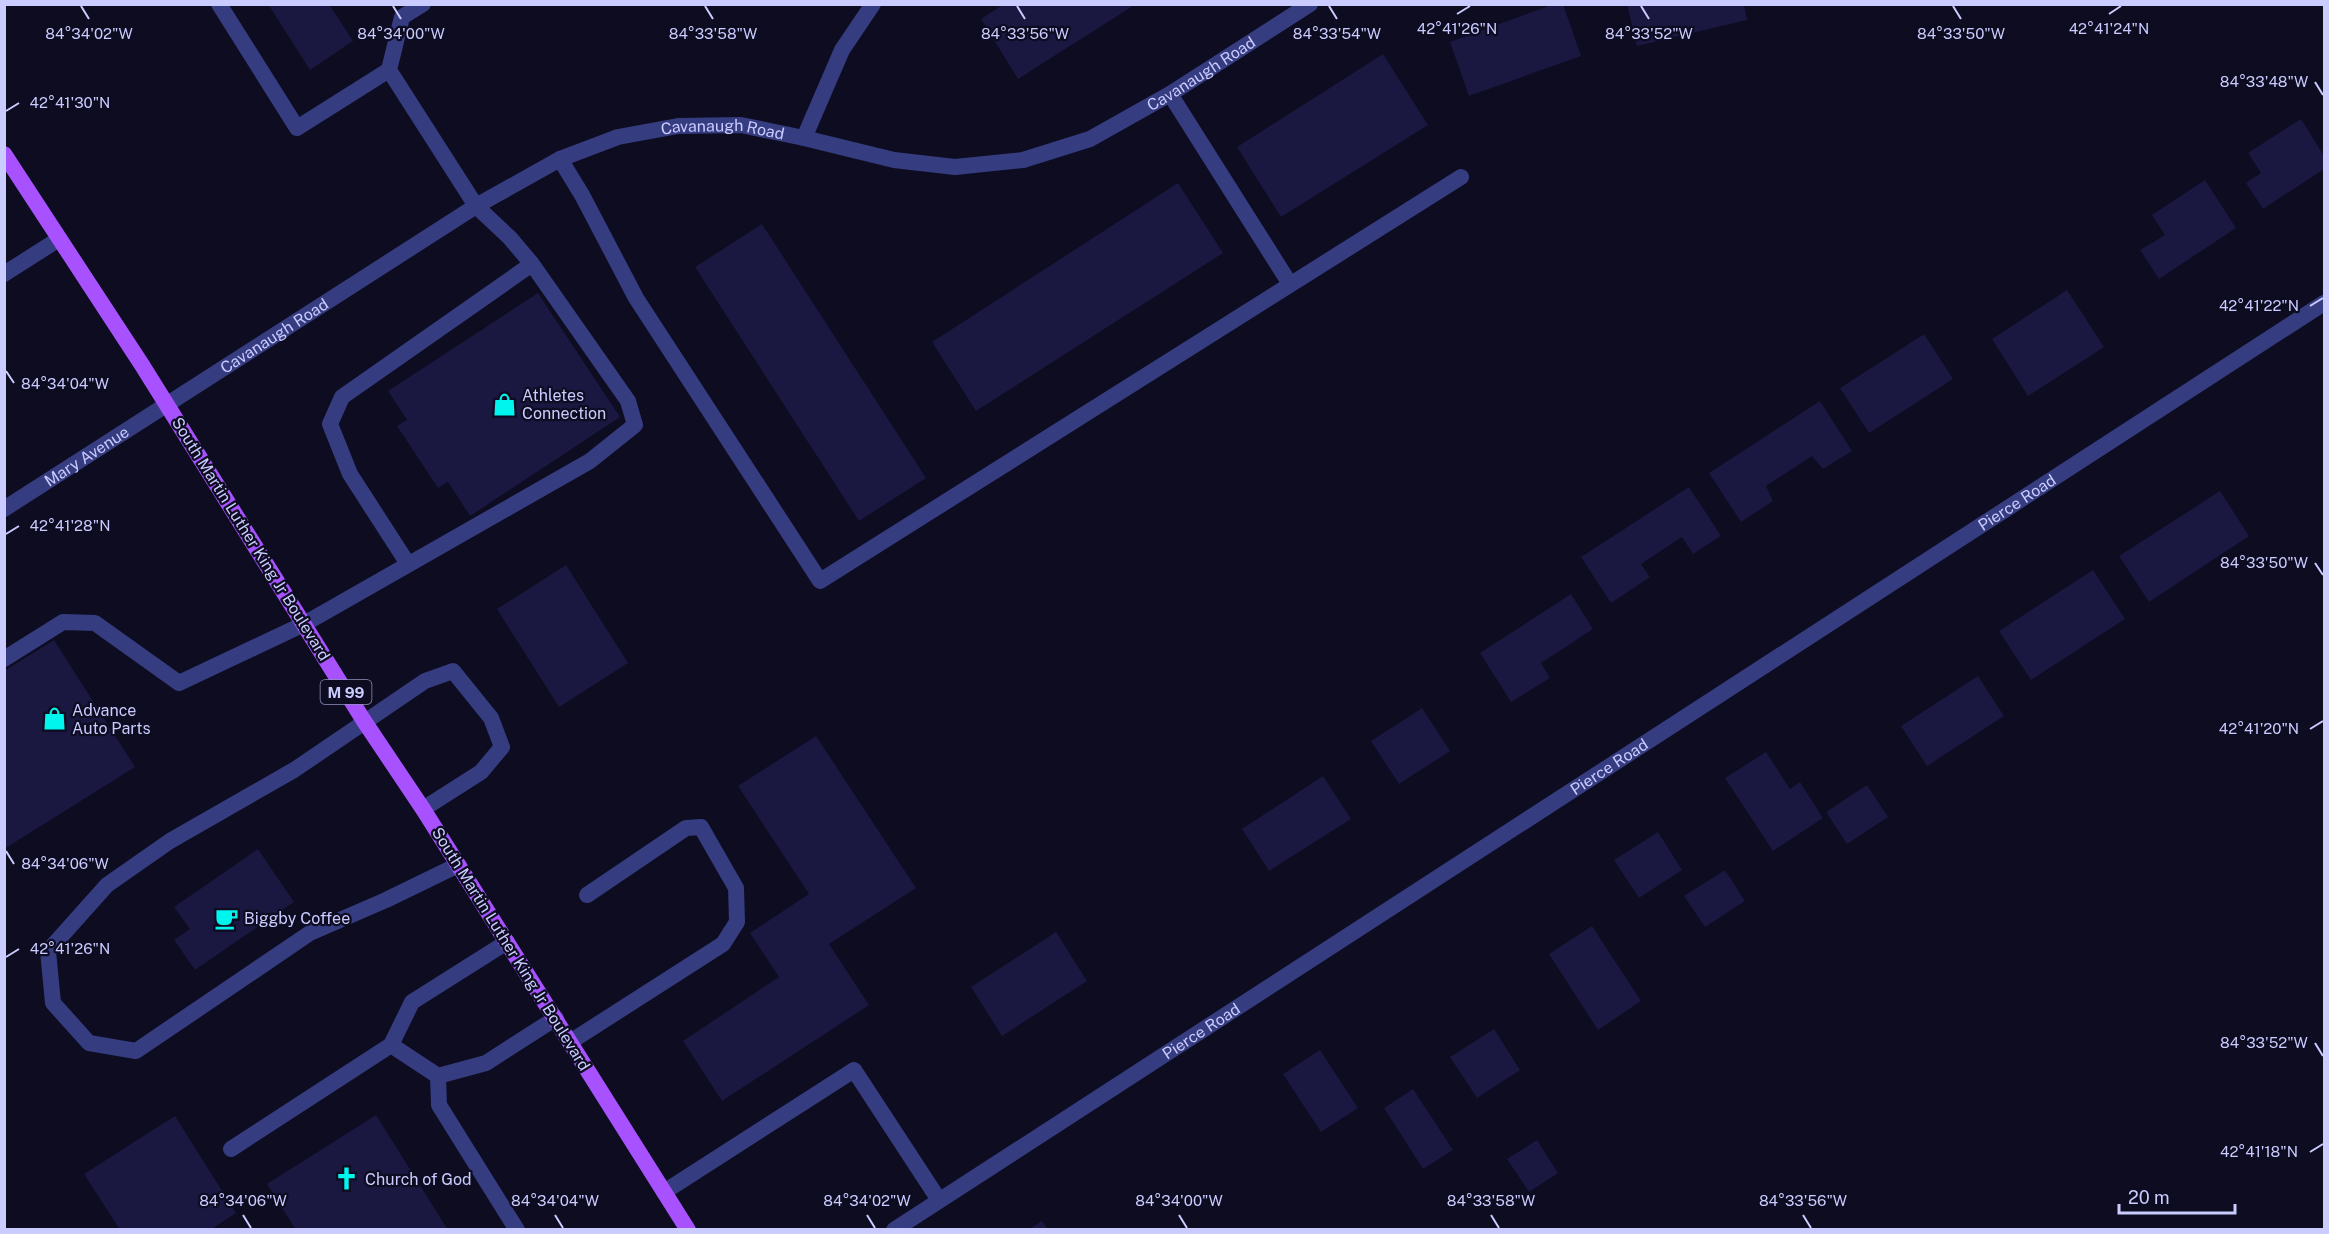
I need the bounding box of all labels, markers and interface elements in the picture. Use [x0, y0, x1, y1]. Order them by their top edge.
text: 42°41'26"N [1417, 20, 1497, 37]
text: 42°41'24"N [2069, 20, 2149, 37]
text: 84°34'02"W [45, 25, 133, 42]
text: 84°34'00"W [357, 25, 445, 42]
text: 84°33'58"W [669, 25, 757, 42]
text: 84°33'56"W [981, 25, 1069, 42]
text: 84°33'54"W [1293, 25, 1381, 42]
text: 84°33'52"W [1605, 25, 1693, 42]
text: 84°33'50"W [1917, 25, 2005, 42]
street label: Cavanaugh Road [1143, 32, 1259, 115]
text: 84°33'48"W [2220, 73, 2308, 90]
text: 42°41'30"N [30, 94, 110, 111]
street label: Cavanaugh Road [659, 115, 786, 143]
street label: Cavanaugh Road [217, 294, 332, 377]
text: 42°41'22"N [2219, 297, 2299, 314]
text: 84°34'04"W [21, 375, 109, 392]
place label: Athletes Connection [522, 386, 606, 423]
shop icon: Athletes Connection [491, 391, 517, 417]
street label: South Martin Luther King Jr Boulevard [168, 414, 334, 664]
street label: Mary Avenue [41, 422, 132, 490]
street label: Pierce Road [1974, 470, 2059, 534]
text: 42°41'28"N [30, 517, 110, 534]
text: 84°33'50"W [2220, 554, 2308, 571]
road number: M 99 [320, 680, 372, 704]
place label: Advance Auto Parts [72, 701, 151, 738]
shop icon: Advance Auto Parts [41, 706, 67, 732]
text: 42°41'20"N [2219, 720, 2299, 737]
street label: Pierce Road [1566, 734, 1651, 799]
street label: South Martin Luther King Jr Boulevard [428, 824, 594, 1074]
text: 84°34'06"W [21, 855, 109, 872]
cafe icon: Biggby Coffee [213, 905, 239, 931]
place label: Biggby Coffee [244, 909, 350, 928]
text: 42°41'26"N [30, 940, 110, 957]
street label: Pierce Road [1159, 999, 1244, 1063]
text: 84°33'52"W [2220, 1034, 2308, 1051]
text: 42°41'18"N [2220, 1143, 2298, 1160]
church icon: Church of God [334, 1166, 360, 1192]
place label: Church of God [365, 1170, 472, 1189]
scale bar [2119, 1177, 2234, 1215]
text: 20 m [2128, 1187, 2170, 1208]
text: 84°34'06"W [199, 1192, 287, 1209]
text: 84°34'04"W [511, 1192, 599, 1209]
text: 84°34'02"W [823, 1192, 911, 1209]
text: 84°34'00"W [1135, 1192, 1223, 1209]
text: 84°33'58"W [1447, 1192, 1535, 1209]
text: 84°33'56"W [1759, 1192, 1847, 1209]

